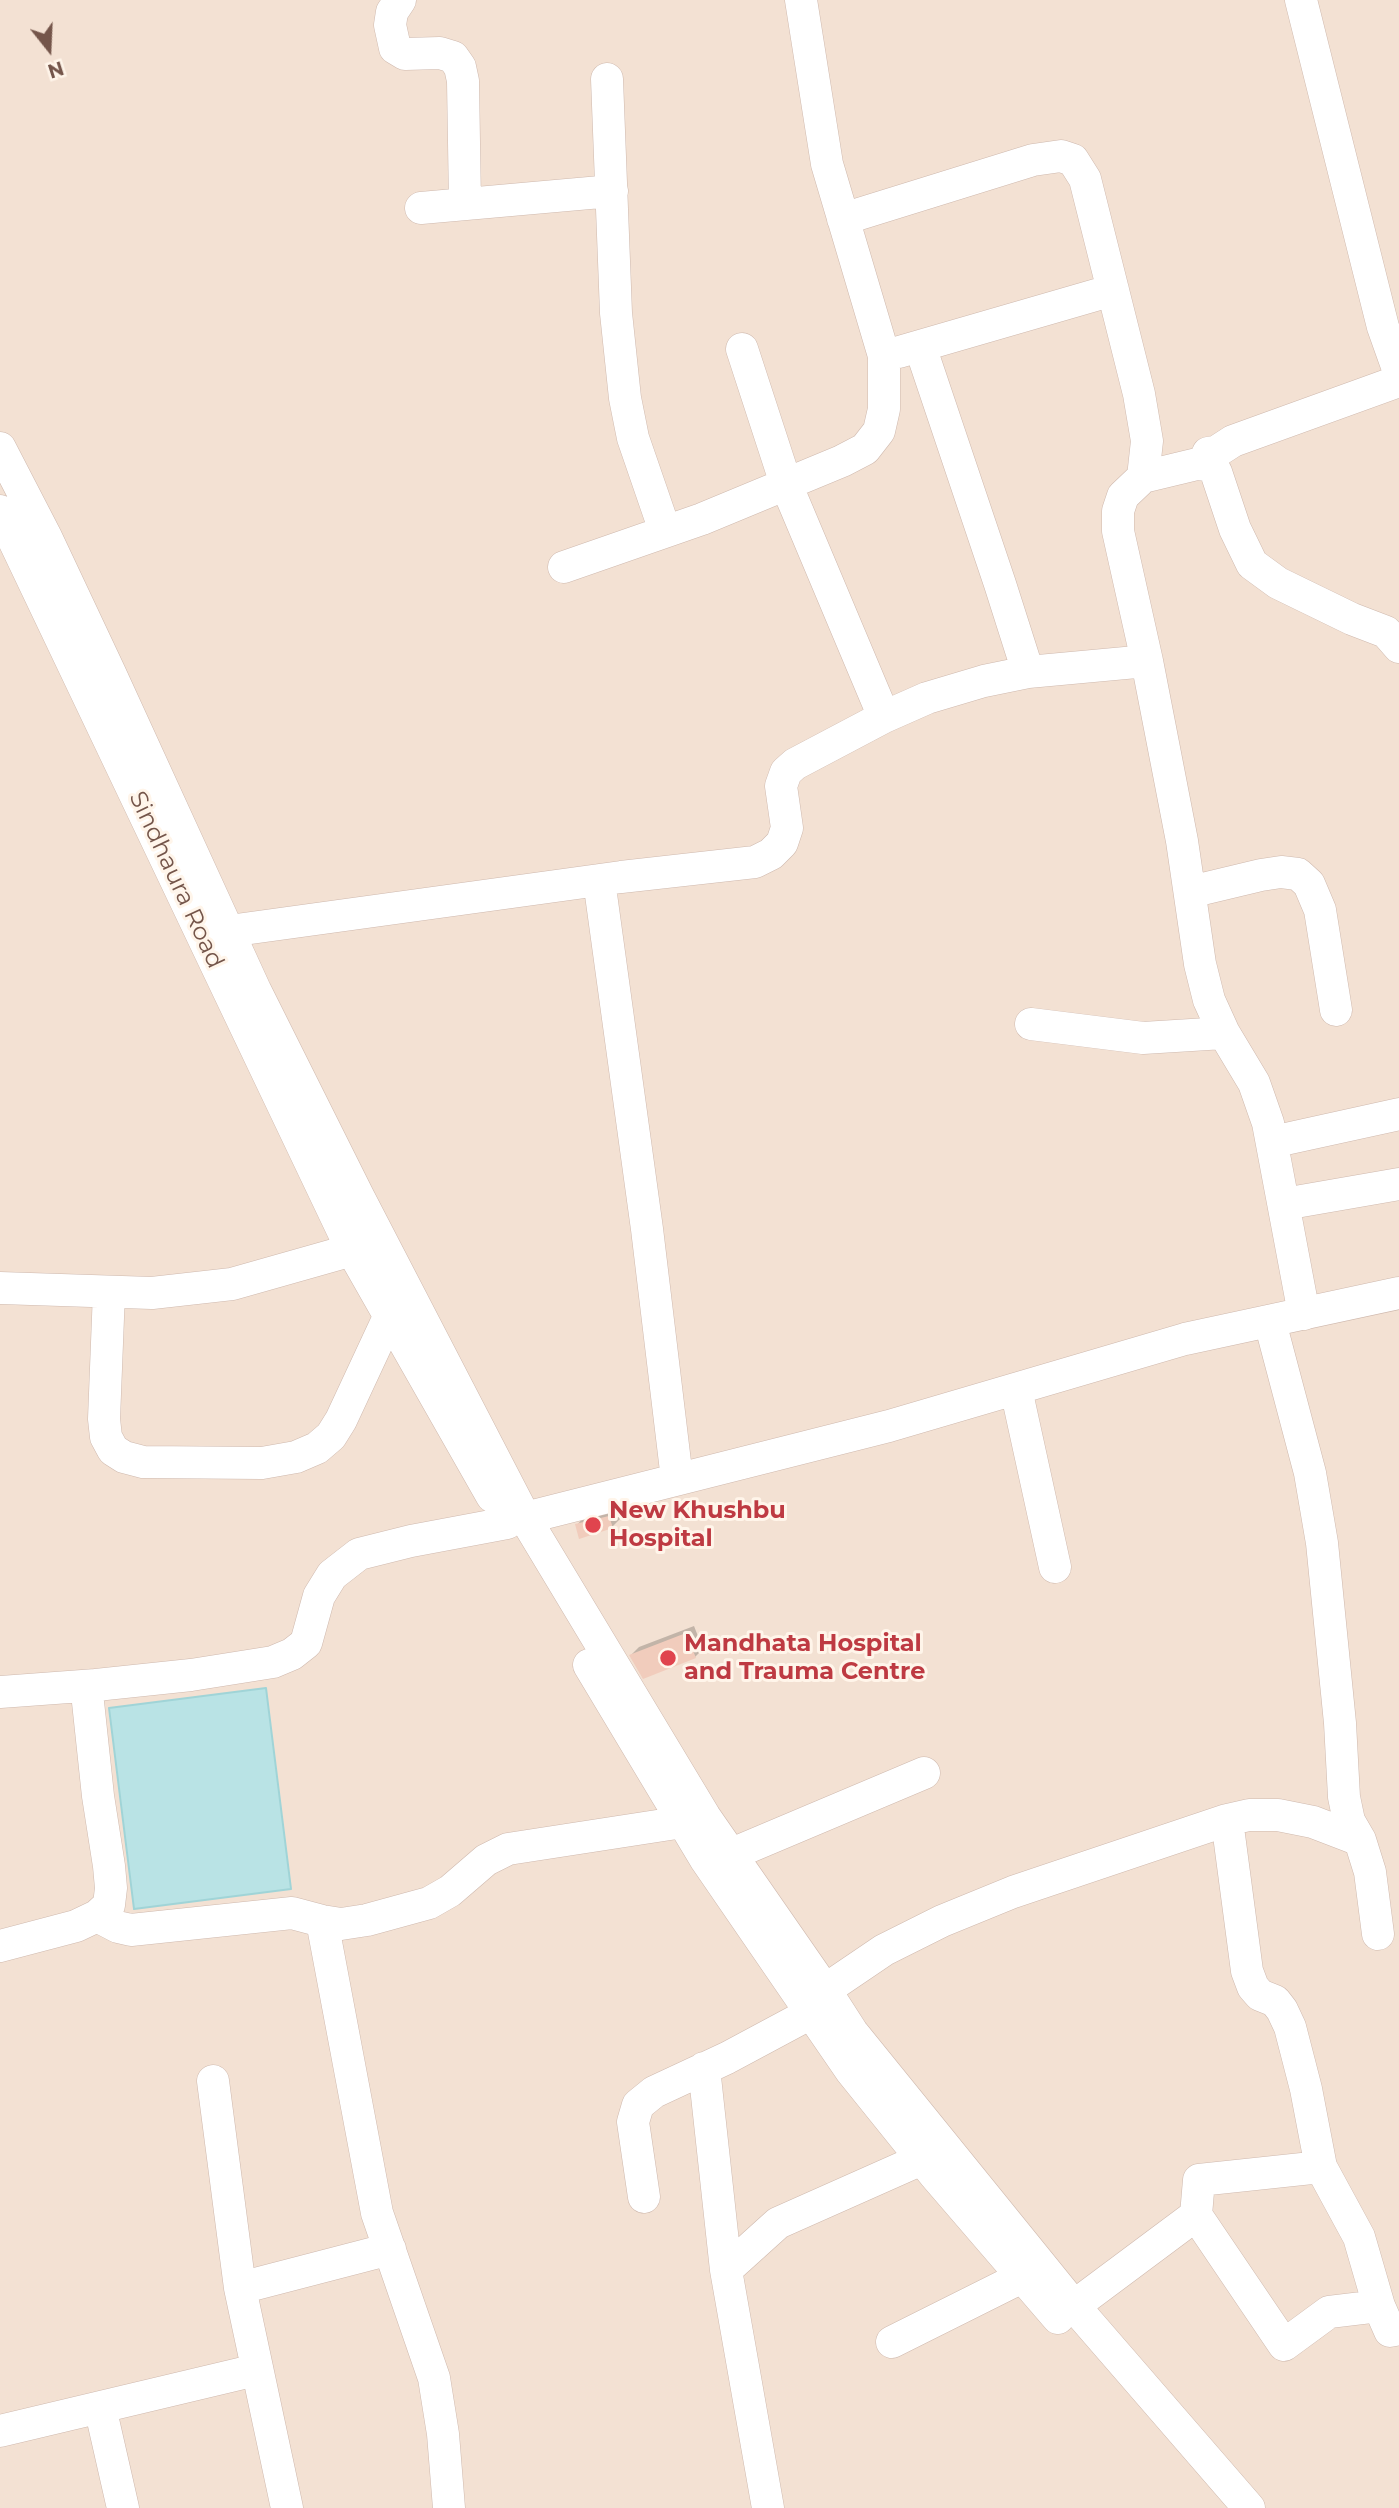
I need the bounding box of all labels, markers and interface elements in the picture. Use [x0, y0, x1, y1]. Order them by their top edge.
north arrow [14, 14, 84, 84]
text: N [45, 56, 67, 83]
street label: Sindhaura Road [122, 787, 230, 973]
place label: New Khushbu Hospital [609, 1497, 786, 1553]
marker: New Khushbu Hospital [583, 1515, 603, 1535]
place label: Mandhata Hospital and Trauma Centre [684, 1630, 925, 1686]
marker: Mandhata Hospital and Trauma Centre [658, 1648, 678, 1668]

